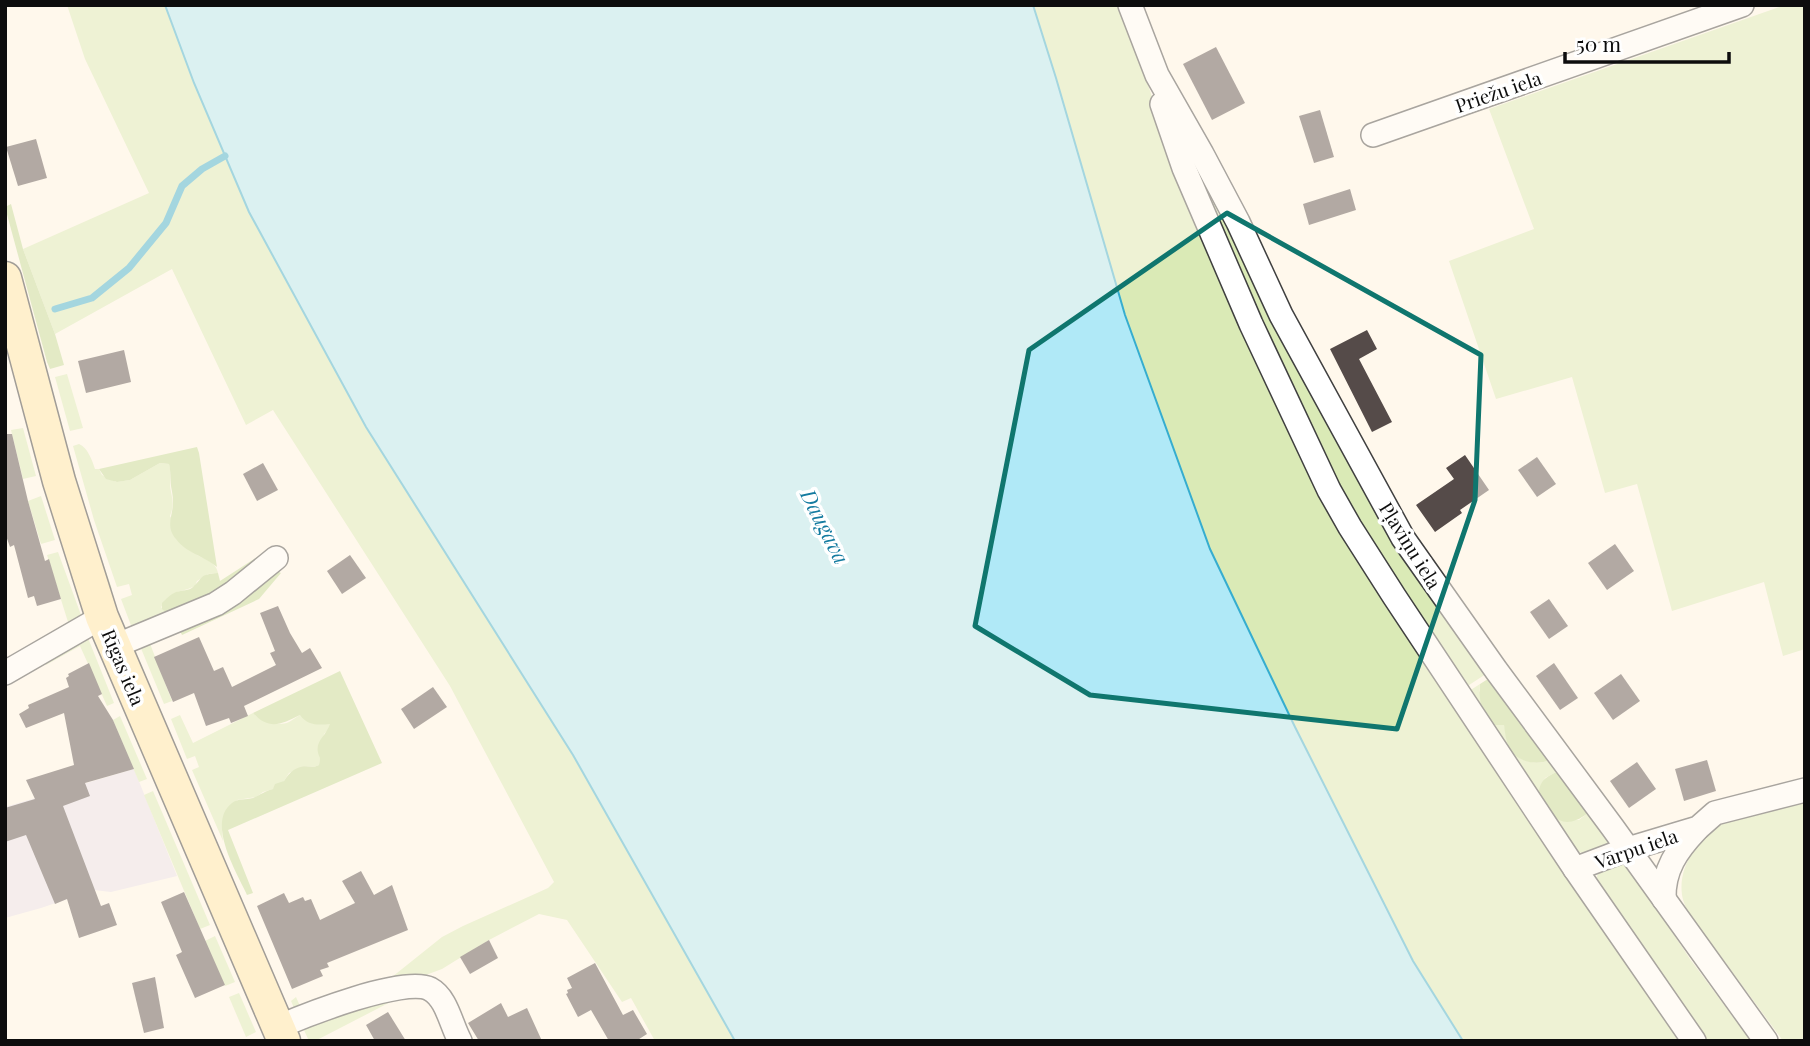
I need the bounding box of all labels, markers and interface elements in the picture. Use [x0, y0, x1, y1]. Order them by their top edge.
scale bar [1565, 21, 1730, 65]
text: 50 m [1576, 29, 1622, 57]
street label: Priežu iela [1451, 64, 1545, 118]
water label: Daugava [795, 483, 857, 568]
street label: Pļaviņu iela [1374, 497, 1448, 594]
street label: Rīgas iela [96, 625, 152, 710]
street label: Vārpu iela [1590, 822, 1681, 875]

